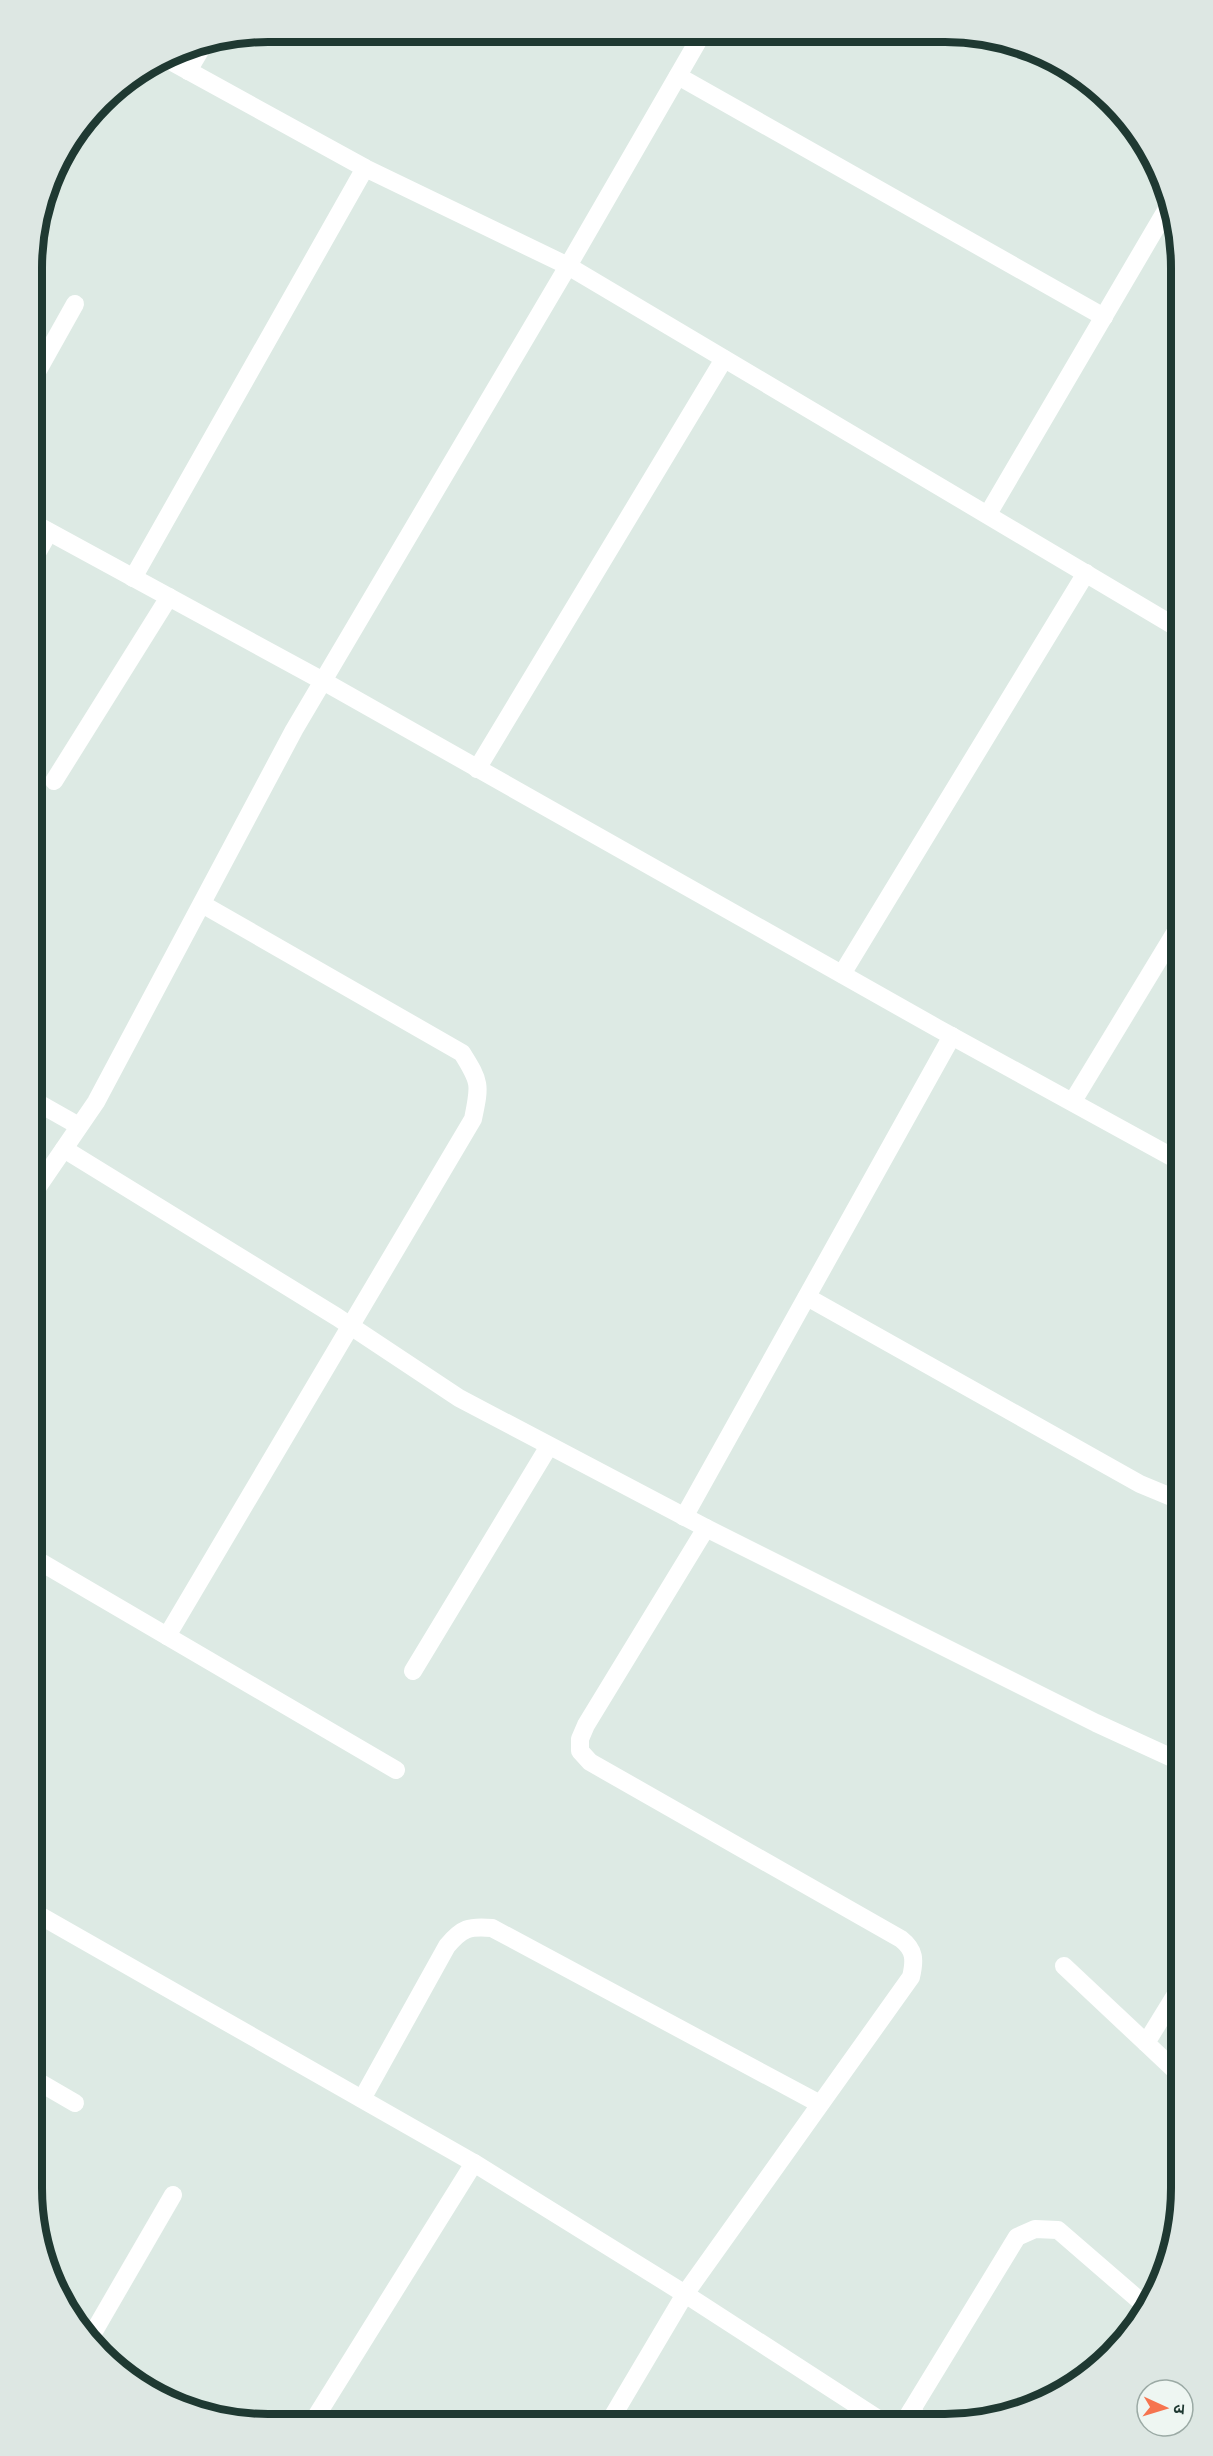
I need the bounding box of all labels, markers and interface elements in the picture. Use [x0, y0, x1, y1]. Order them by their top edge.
north arrow [1135, 2378, 1195, 2438]
text: उ [1168, 2404, 1191, 2415]

